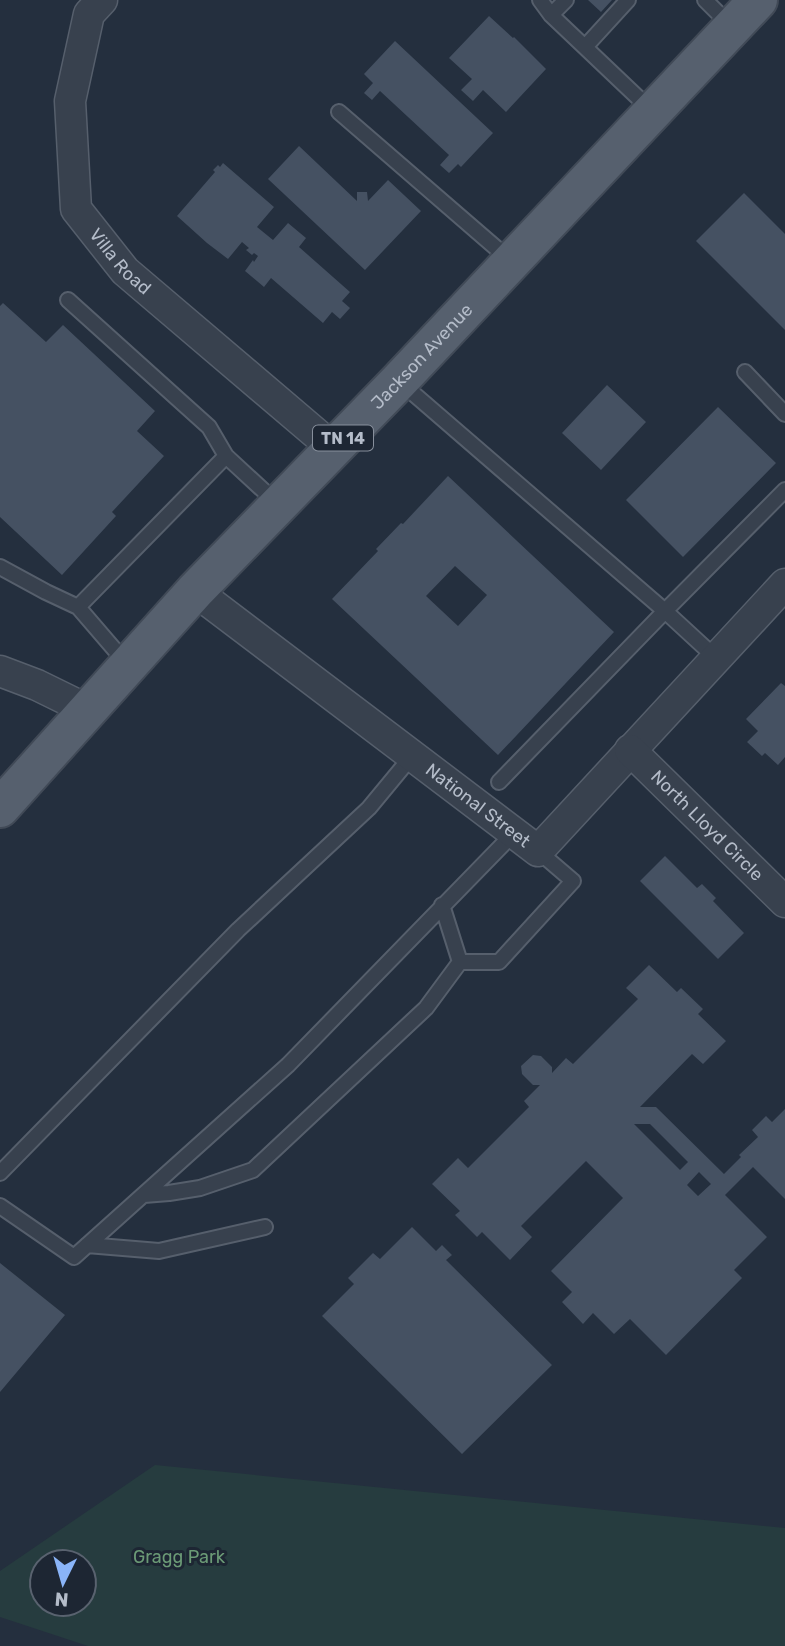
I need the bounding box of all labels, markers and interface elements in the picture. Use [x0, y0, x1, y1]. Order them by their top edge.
street label: Villa Road [85, 224, 155, 299]
street label: Jackson Avenue [366, 299, 477, 414]
road number: TN 14 [313, 426, 373, 450]
street label: National Street [421, 759, 535, 852]
street label: North Lloyd Circle [646, 766, 768, 886]
park label: Gragg Park [133, 1546, 226, 1568]
north arrow [28, 1548, 98, 1618]
text: N [54, 1587, 69, 1611]

